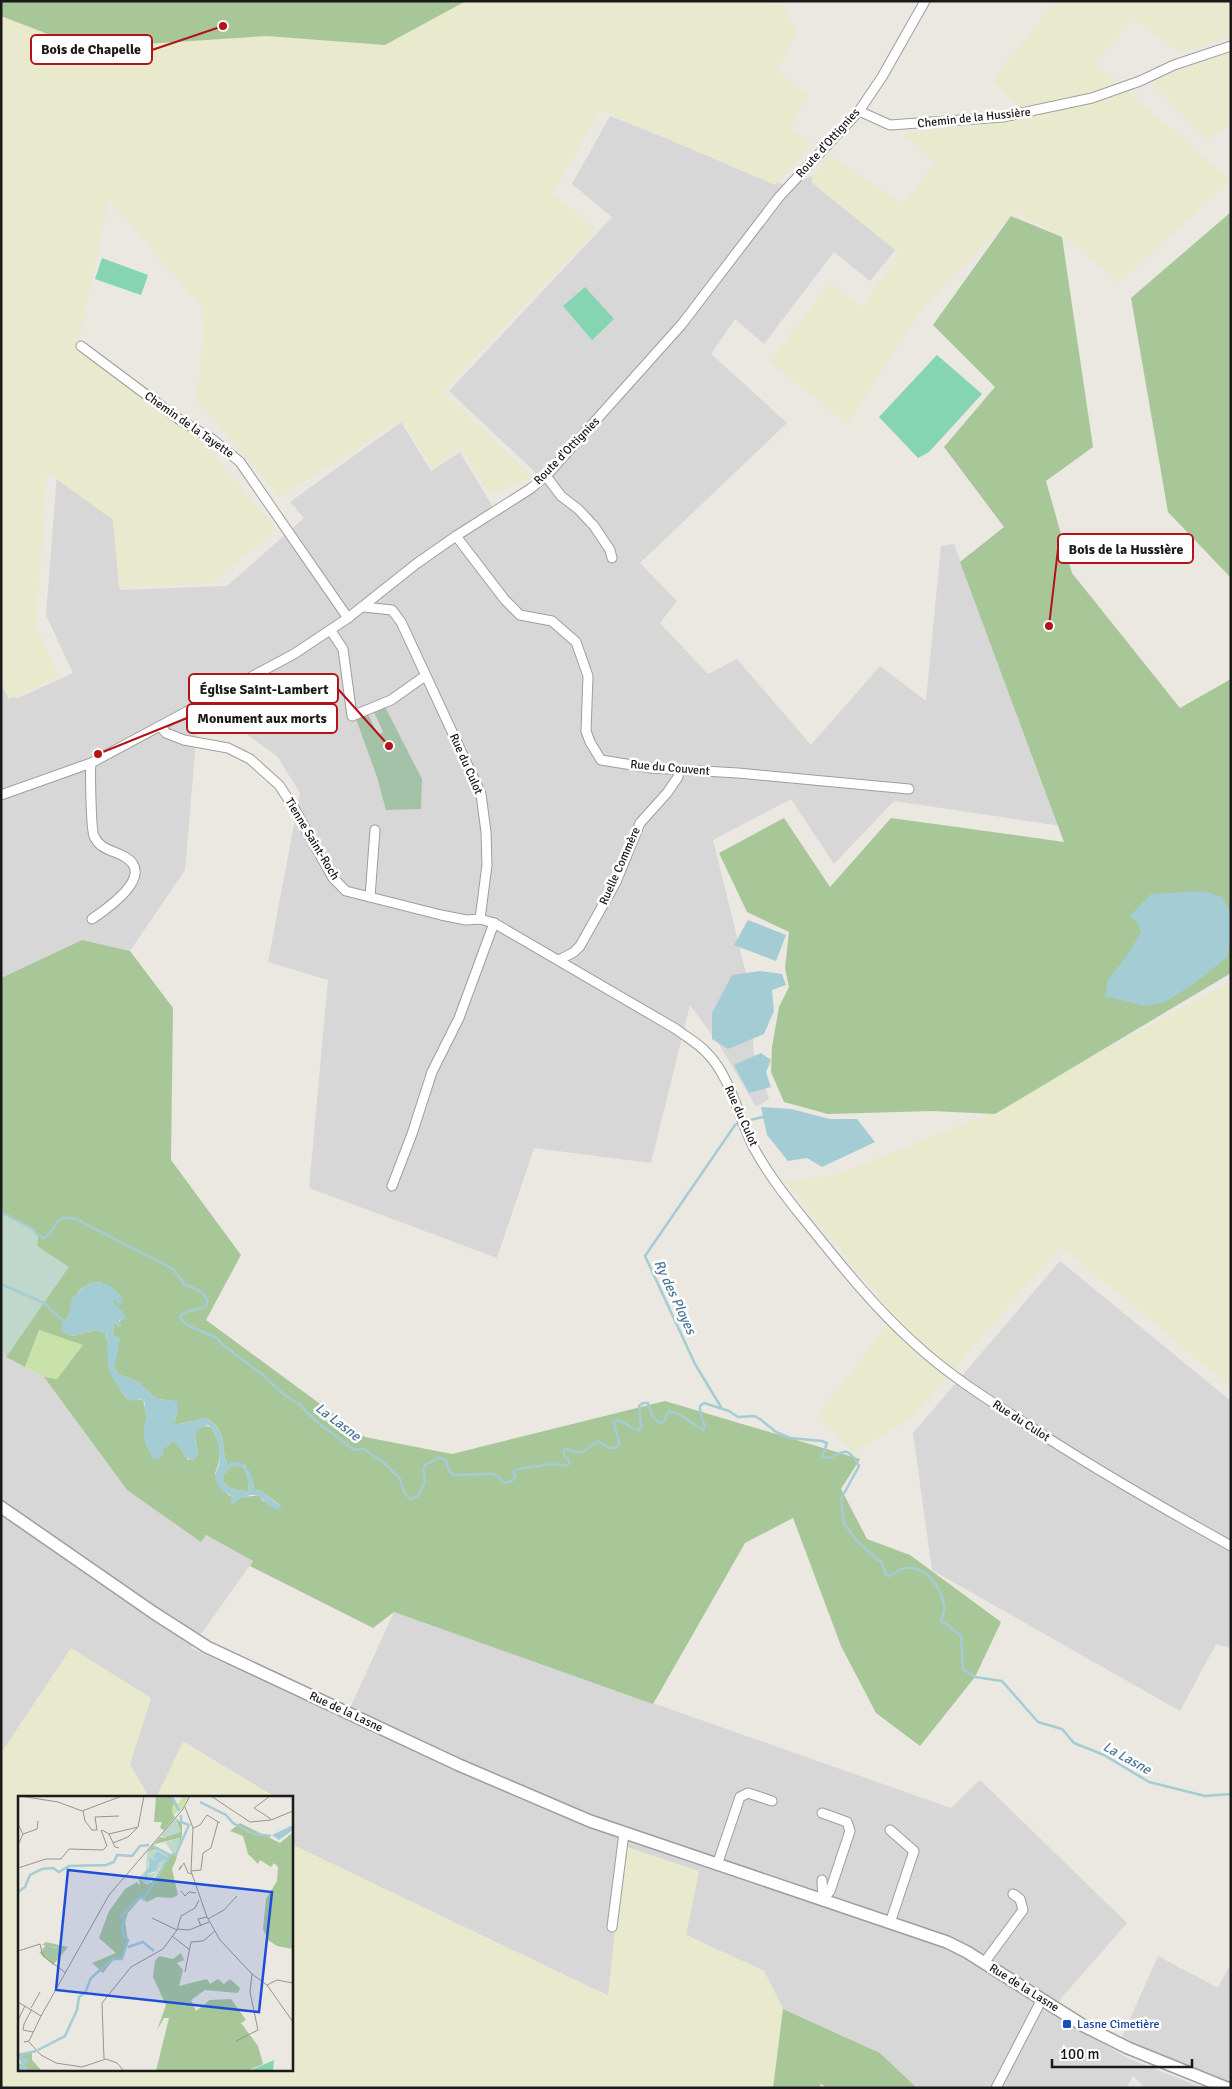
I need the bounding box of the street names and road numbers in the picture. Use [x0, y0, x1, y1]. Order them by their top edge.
street label: Route d'Ottignies [793, 105, 863, 181]
street label: Chemin de la Hussière [917, 105, 1031, 131]
street label: Chemin de la Tayette [141, 389, 237, 461]
street label: Route d'Ottignies [531, 414, 603, 488]
street label: Rue du Culot [446, 731, 486, 797]
street label: Rue du Couvent [630, 757, 710, 779]
street label: Tienne Saint-Roch [282, 795, 342, 883]
street label: Ruelle Commère [596, 825, 644, 907]
street label: Rue du Culot [721, 1083, 761, 1149]
street label: Rue du Culot [990, 1397, 1052, 1445]
street label: Rue de la Lasne [307, 1688, 385, 1736]
street label: Rue de la Lasne [986, 1961, 1062, 2015]

